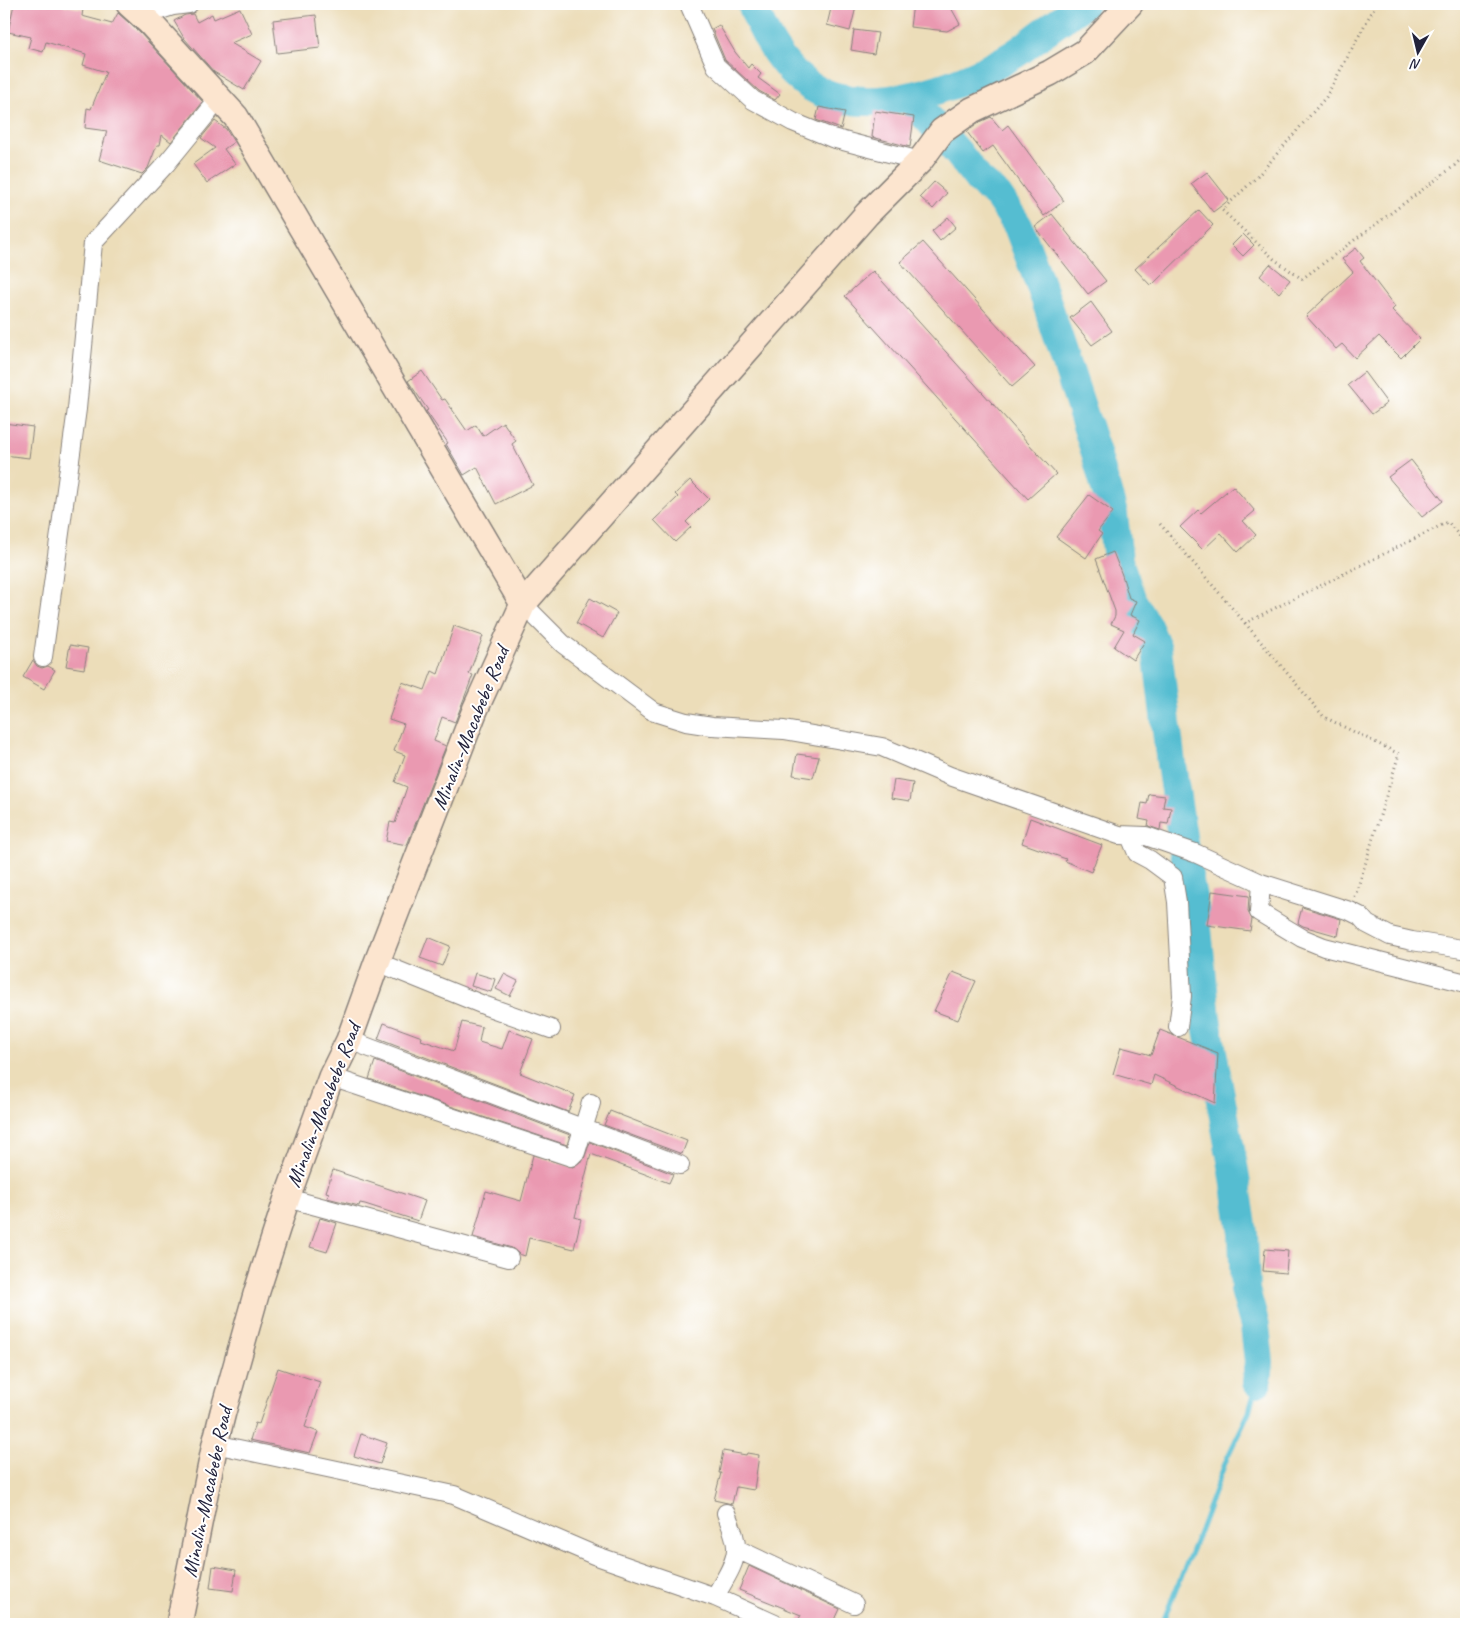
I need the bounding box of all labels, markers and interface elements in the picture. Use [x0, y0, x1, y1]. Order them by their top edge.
north arrow [1392, 28, 1442, 78]
text: N [1408, 55, 1422, 73]
street label: Minalin-Macabebe Road [425, 639, 516, 813]
street label: Minalin-Macabebe Road [280, 1016, 368, 1191]
street label: Minalin-Macabebe Road [176, 1401, 239, 1580]

